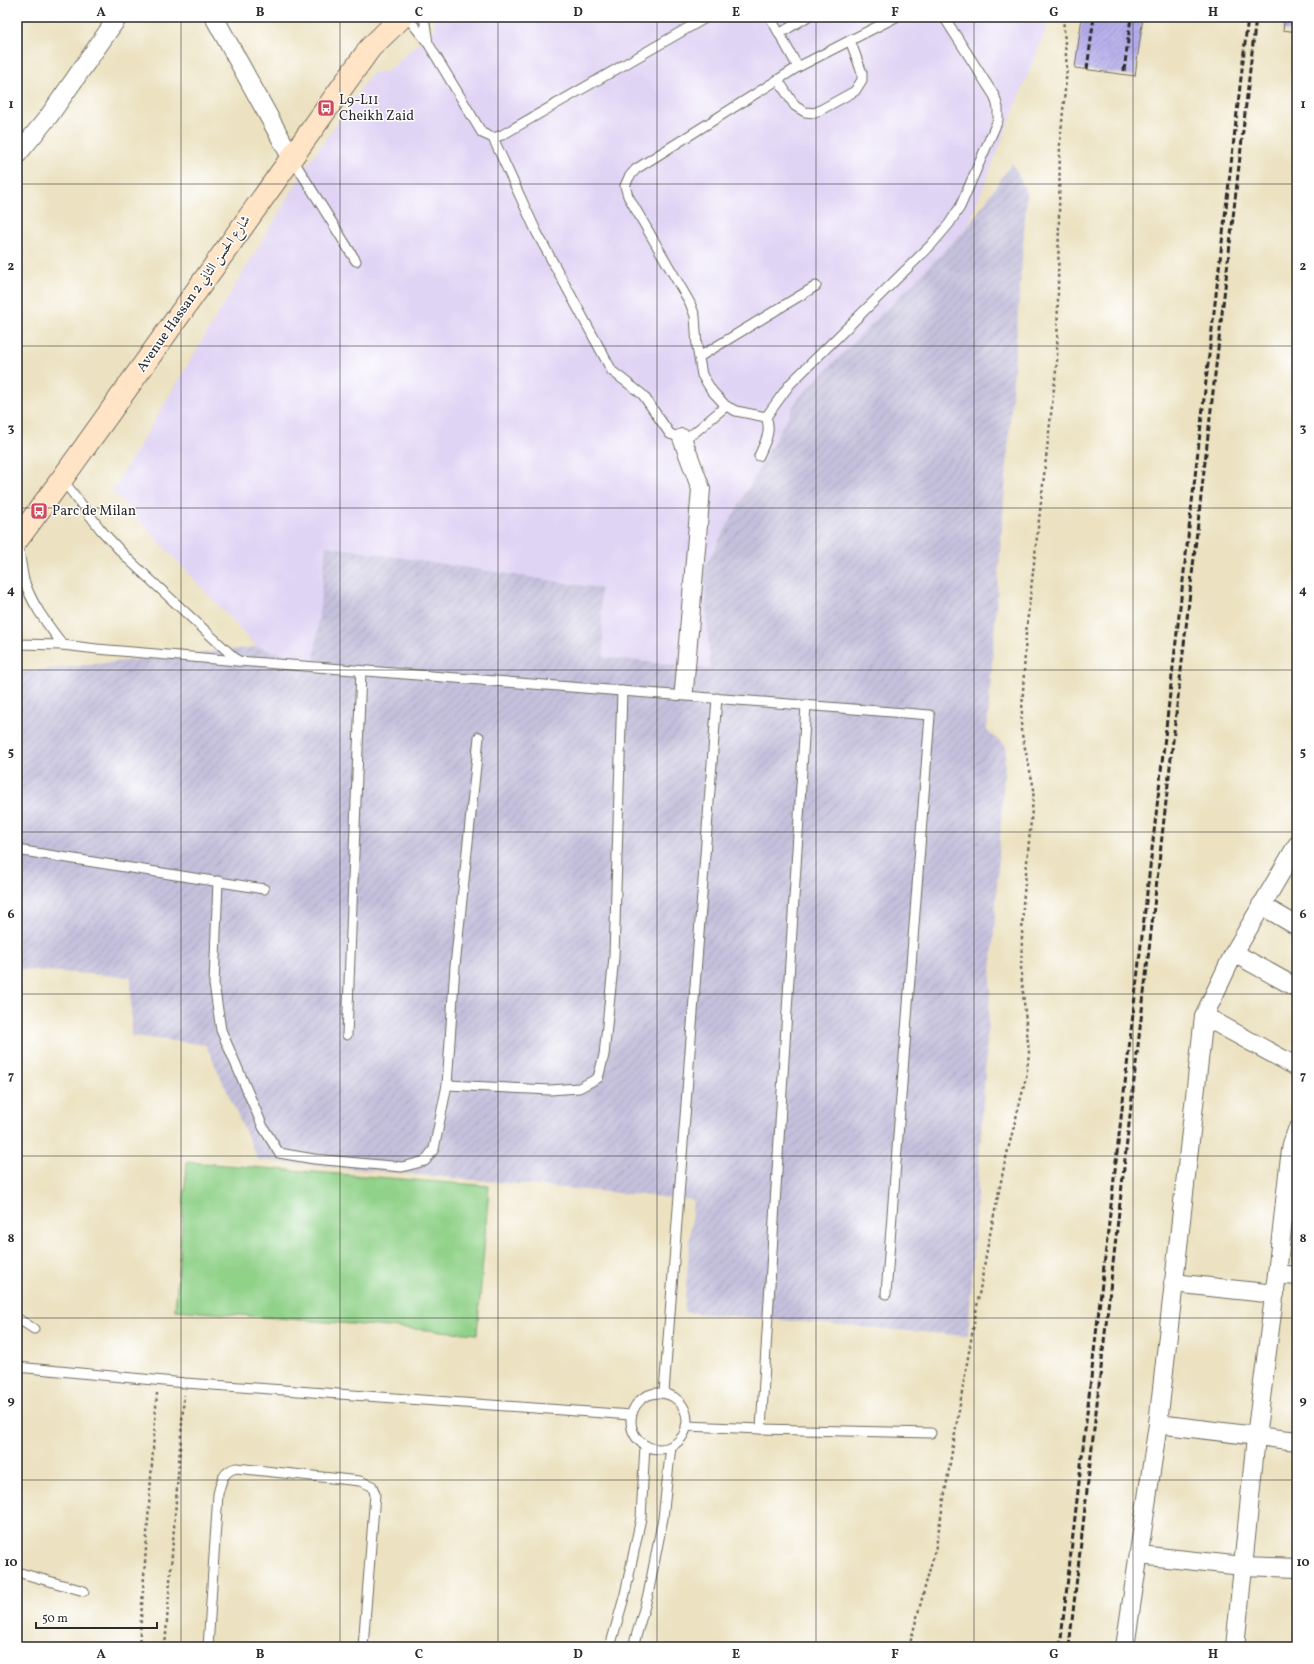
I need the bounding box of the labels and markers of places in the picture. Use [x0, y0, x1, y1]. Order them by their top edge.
place label: L9-L11 Cheikh Zaid [339, 91, 414, 126]
bus stop icon: L9-L11 Cheikh Zaid [316, 98, 336, 118]
bus stop icon: Parc de Milan [29, 501, 49, 521]
place label: Parc de Milan [52, 502, 136, 521]

